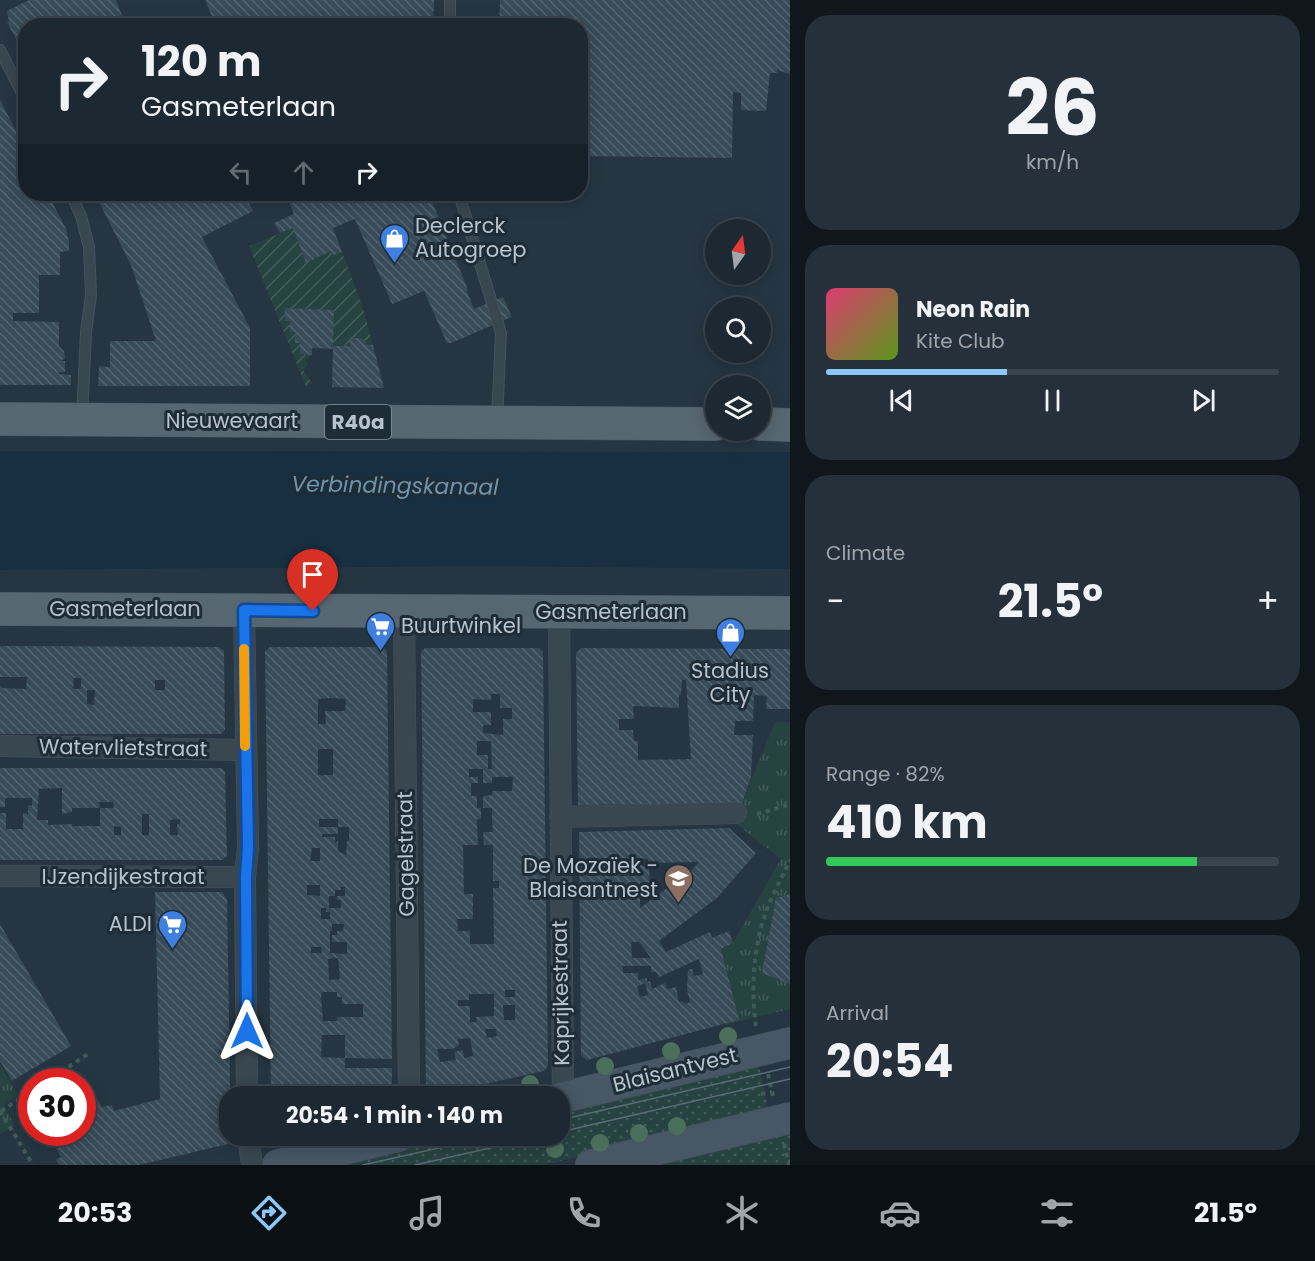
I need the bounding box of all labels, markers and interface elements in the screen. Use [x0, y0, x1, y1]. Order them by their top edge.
text: 120 m [141, 32, 262, 91]
icon: right [42, 42, 120, 120]
text: 26 [1005, 53, 1100, 162]
text: Gasmeterlaan [141, 88, 336, 125]
text: km/h [1026, 148, 1079, 176]
icon: left [224, 156, 257, 189]
icon: ahead [287, 156, 320, 189]
icon: right [350, 156, 383, 189]
place label: Declerck Autogroep [415, 211, 526, 264]
north arrow [705, 219, 771, 285]
map controls [705, 219, 771, 441]
shop icon: Declerck Autogroep [378, 222, 410, 264]
text: Neon Rain [916, 294, 1030, 325]
button: search [705, 297, 771, 363]
text: Kite Club [916, 327, 1005, 355]
button: layers [705, 375, 771, 441]
icon: previous [885, 384, 918, 417]
icon: pause [1036, 384, 1069, 417]
icon: next [1187, 384, 1220, 417]
road number: R40a [325, 405, 391, 439]
street label: Nieuwevaart [166, 406, 298, 435]
water label: Verbindingskanaal [291, 468, 499, 503]
text: Climate [826, 539, 905, 567]
pin [287, 549, 338, 611]
icon: arrive [296, 558, 329, 591]
text: 21.5° [998, 570, 1103, 633]
text: − [826, 578, 844, 625]
text: + [1256, 578, 1279, 625]
street label: Gasmeterlaan [49, 594, 201, 623]
street label: Gasmeterlaan [535, 597, 687, 626]
supermarket icon: Buurtwinkel [364, 610, 396, 652]
place label: Buurtwinkel [401, 611, 521, 640]
shop icon: Stadius City [714, 616, 746, 658]
place label: Stadius City [691, 656, 769, 709]
street label: Watervlietstraat [39, 732, 207, 763]
text: Range · 82% [826, 760, 945, 788]
street label: Gagelstraat [390, 791, 421, 917]
text: 410 km [826, 791, 988, 854]
place label: De Mozaïek - Blaisantnest [523, 851, 658, 904]
street label: IJzendijkestraat [41, 862, 205, 891]
school or university icon: De Mozaïek - Blaisantnest [663, 862, 695, 904]
supermarket icon: ALDI [157, 908, 189, 950]
place label: ALDI [109, 909, 152, 938]
street label: Kaprijkestraat [545, 920, 576, 1066]
position arrow [215, 999, 279, 1063]
text: Arrival [826, 999, 889, 1027]
text: 20:54 [826, 1030, 954, 1093]
street label: Blaisantvest [610, 1040, 740, 1099]
speed limit sign: 30 [18, 1068, 96, 1146]
text: 20:54 · 1 min · 140 m [286, 1100, 503, 1131]
icon: directions [248, 1192, 290, 1234]
icon: music [406, 1192, 448, 1234]
icon: phone [563, 1192, 605, 1234]
icon: climate [721, 1192, 763, 1234]
icon: car [879, 1192, 921, 1234]
icon: filters [1036, 1192, 1078, 1234]
text: 20:53 [58, 1194, 132, 1231]
text: 21.5° [1194, 1194, 1257, 1231]

